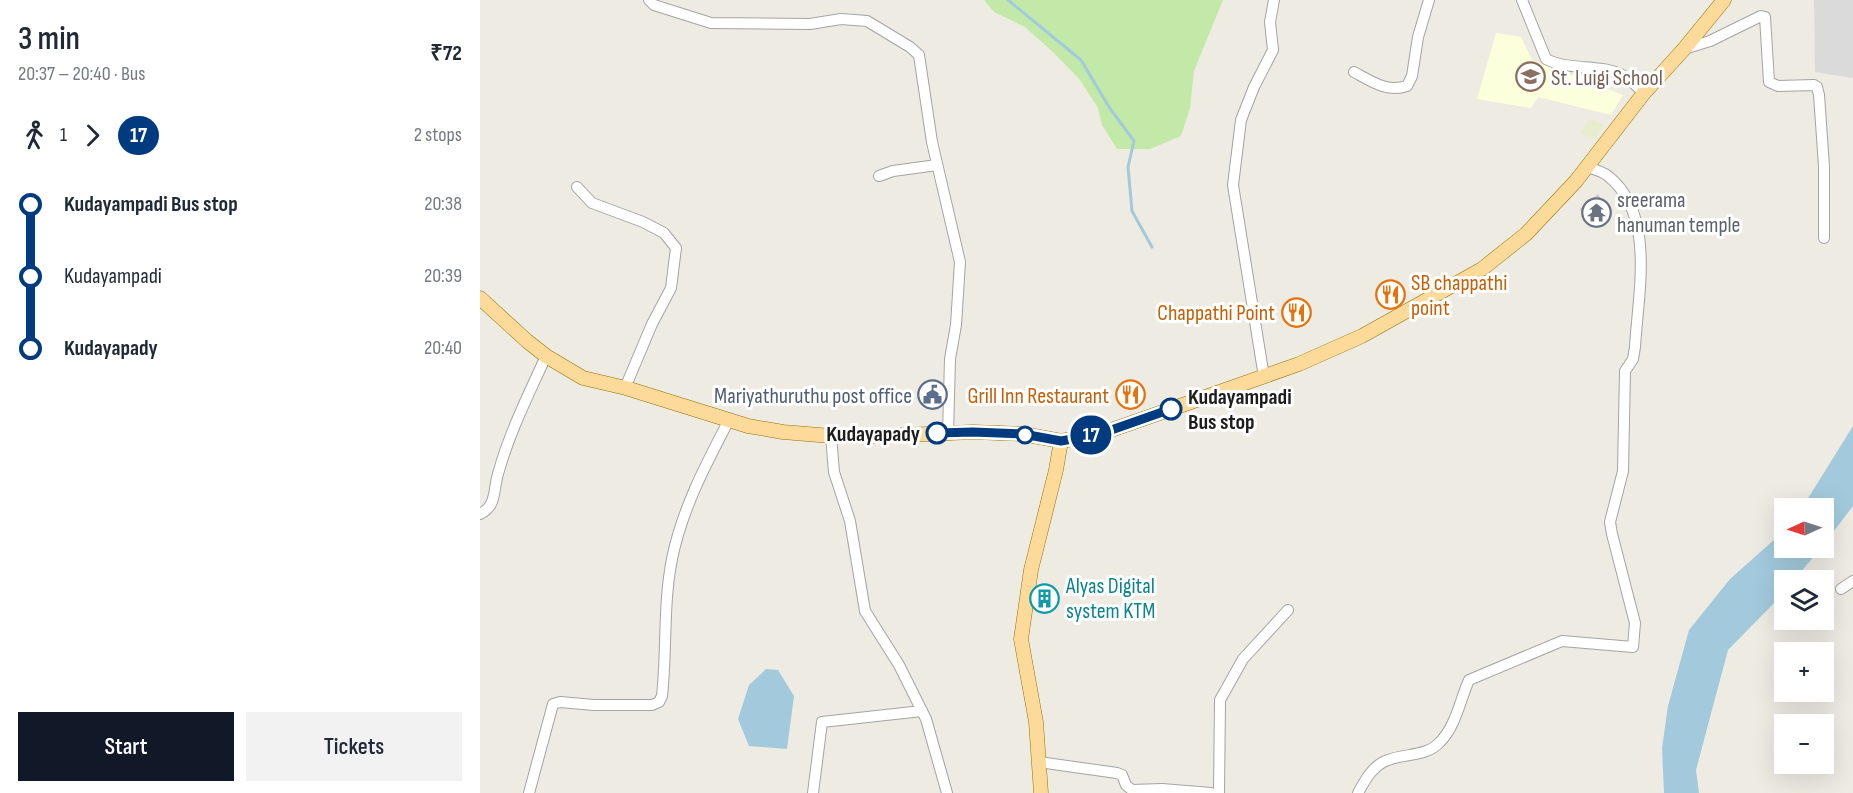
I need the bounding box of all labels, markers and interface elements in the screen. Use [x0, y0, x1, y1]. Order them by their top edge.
text: 3 min [18, 19, 80, 59]
text: ₹72 [430, 40, 462, 67]
school or university icon: St. Luigi School [1514, 61, 1546, 93]
text: 20:37 – 20:40 · Bus [18, 62, 145, 86]
place label: St. Luigi School [1551, 65, 1663, 92]
icon: walk [18, 119, 51, 152]
icon: forward [76, 119, 109, 152]
text: 1 [60, 123, 67, 147]
text: 17 [130, 123, 147, 148]
text: 2 stops [414, 123, 462, 147]
place label: sreerama hanuman temple [1617, 187, 1740, 239]
text: Kudayampadi Bus stop [64, 191, 238, 218]
text: 20:38 [424, 192, 462, 216]
temple icon: sreerama hanuman temple [1580, 196, 1612, 228]
text: Kudayampadi [64, 263, 162, 290]
text: 20:39 [424, 264, 462, 288]
place label: SB chappathi point [1411, 270, 1507, 322]
restaurant icon: SB chappathi point [1374, 279, 1406, 311]
restaurant icon: Chappathi Point [1280, 296, 1312, 328]
place label: Chappathi Point [1157, 300, 1275, 327]
text: Kudayapady [64, 335, 158, 362]
text: 20:40 [424, 336, 462, 360]
public building icon: Mariyathuruthu post office [917, 379, 949, 411]
restaurant icon: Grill Inn Restaurant [1114, 379, 1146, 411]
place label: Mariyathuruthu post office [714, 383, 912, 410]
place label: Grill Inn Restaurant [967, 383, 1109, 410]
place label: Kudayampadi Bus stop [1188, 384, 1292, 436]
marker: Kudayampadi Bus stop [1160, 398, 1182, 420]
line badge: 17 [1064, 416, 1118, 454]
place label: Kudayapady [826, 421, 920, 448]
marker: Kudayapady [926, 422, 948, 444]
text: 17 [1082, 423, 1100, 448]
unlabelled marker [1016, 426, 1034, 444]
north arrow [1774, 498, 1834, 558]
map controls [1774, 498, 1834, 774]
button: layers [1774, 570, 1834, 630]
place label: Alyas Digital system KTM [1065, 573, 1155, 625]
building icon: Alyas Digital system KTM [1029, 582, 1061, 614]
button: + [1774, 642, 1834, 702]
button: Start [18, 712, 234, 781]
button: Tickets [246, 712, 462, 781]
button: − [1774, 714, 1834, 774]

